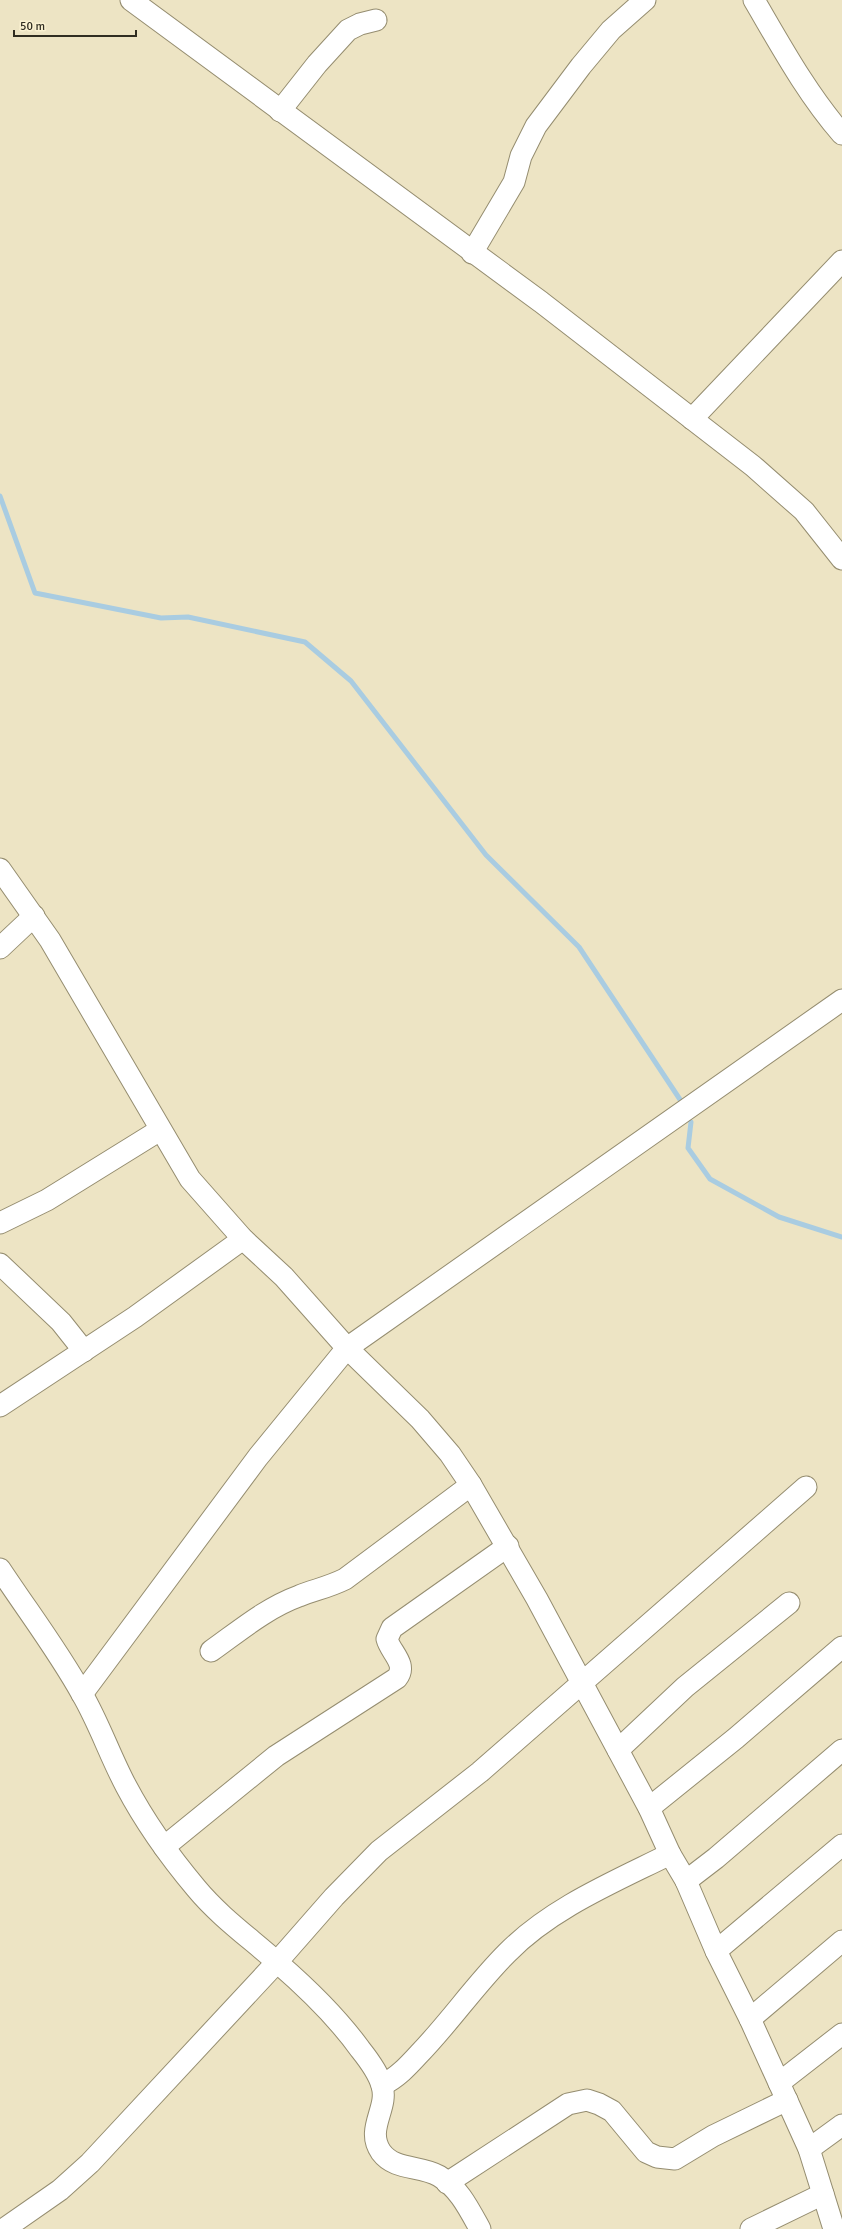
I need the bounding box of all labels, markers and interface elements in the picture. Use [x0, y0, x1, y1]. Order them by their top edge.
scale bar [14, 12, 136, 38]
text: 50 m [20, 19, 45, 34]

